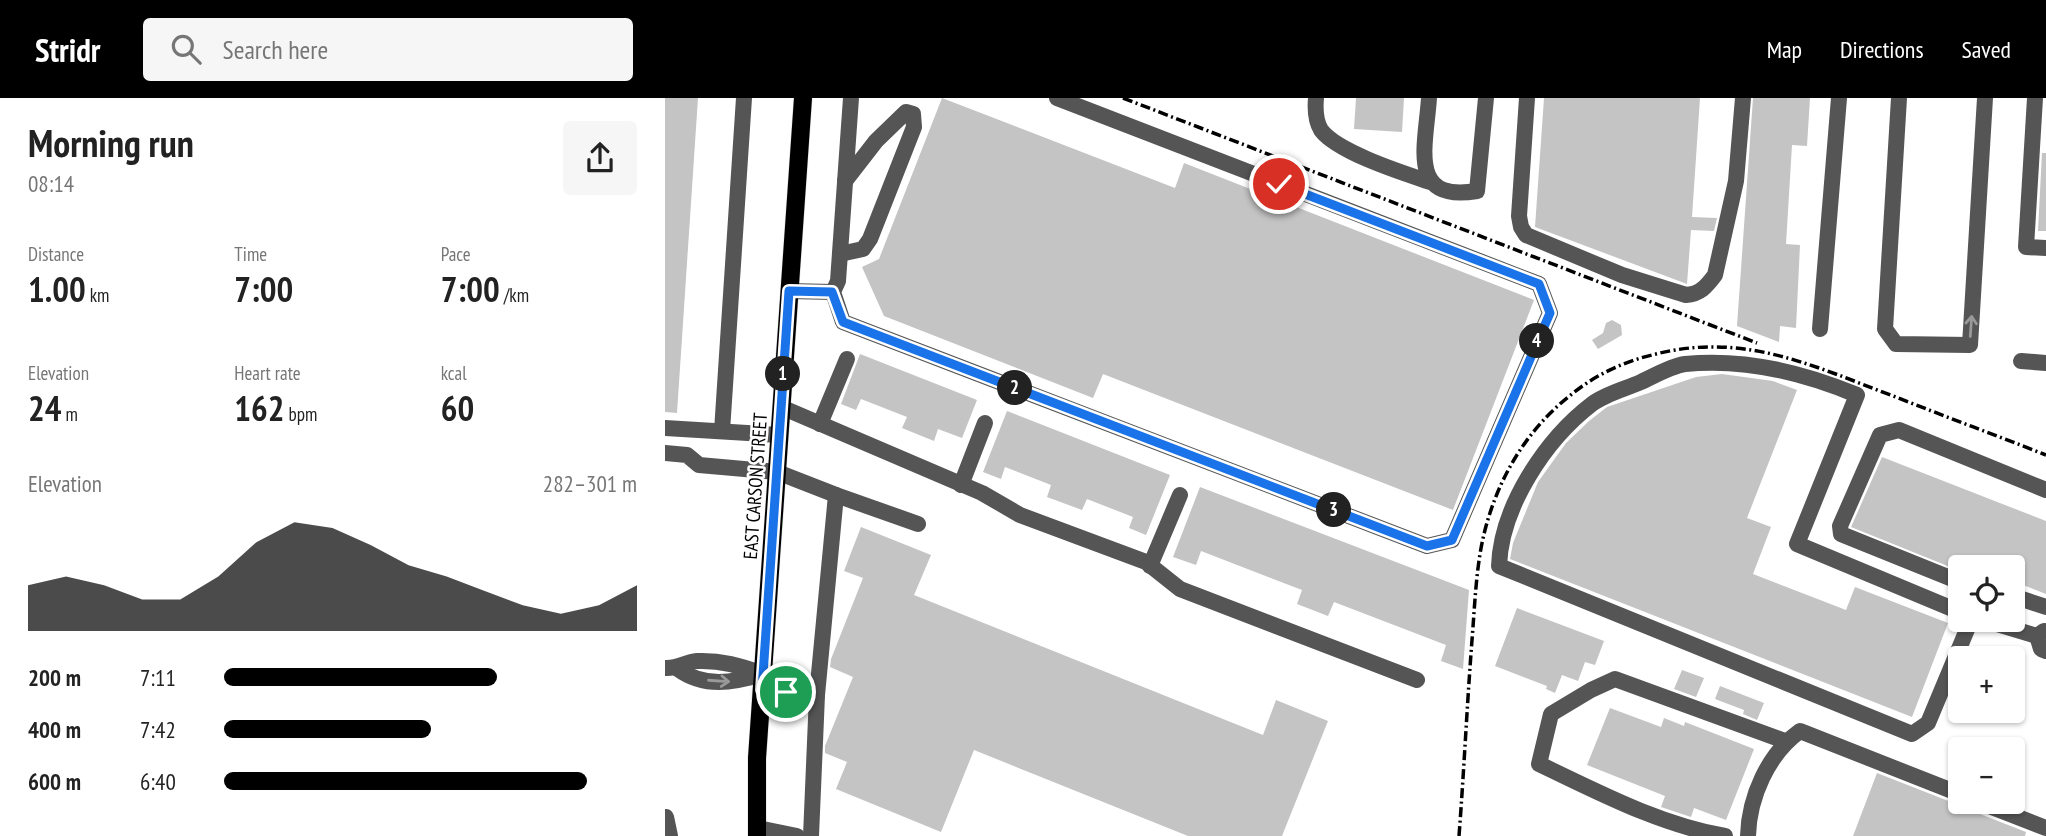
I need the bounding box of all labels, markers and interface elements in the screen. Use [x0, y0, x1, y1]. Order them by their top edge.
search box [143, 18, 633, 81]
text: Stridr [35, 28, 101, 71]
icon: search [167, 30, 205, 68]
text: Search here [223, 33, 328, 66]
text: Map [1767, 34, 1802, 65]
text: Directions [1840, 34, 1924, 65]
text: Saved [1962, 34, 2011, 65]
text: Morning run [28, 118, 194, 167]
button: share [563, 121, 637, 195]
pin [1249, 154, 1309, 214]
icon: check [1260, 165, 1298, 203]
text: 08:14 [28, 169, 74, 198]
text: Distance [28, 242, 84, 266]
text: Time [234, 242, 267, 266]
text: Pace [441, 242, 471, 266]
text: 1.00 [28, 266, 86, 312]
text: 7:00 [234, 266, 293, 312]
text: 7:00 [441, 266, 500, 312]
text: km [86, 283, 109, 307]
text: /km [500, 283, 529, 307]
one-way arrow [1965, 315, 1978, 338]
pin: 4 [1519, 324, 1555, 358]
text: 4 [1532, 328, 1541, 352]
pin: 1 [765, 356, 801, 392]
text: Elevation [28, 361, 89, 385]
text: Heart rate [234, 361, 301, 385]
text: kcal [441, 361, 467, 385]
text: 1 [778, 361, 787, 385]
pin: 2 [997, 370, 1033, 406]
text: 2 [1010, 375, 1019, 399]
text: 24 [28, 385, 61, 431]
text: 162 [234, 385, 285, 431]
text: 60 [441, 385, 474, 431]
text: m [61, 402, 78, 426]
text: bpm [285, 402, 317, 426]
street label: EAST CARSON STREET [738, 411, 772, 560]
text: Elevation [28, 469, 102, 498]
text: 282–301 m [543, 469, 637, 498]
pin: 3 [1317, 492, 1351, 528]
text: 3 [1329, 497, 1338, 521]
map controls [1948, 555, 2025, 814]
button: locate [1948, 555, 2025, 632]
button: + [1948, 646, 2025, 723]
pin [756, 662, 816, 722]
text: 200 m [28, 663, 81, 692]
text: 7:11 [140, 663, 176, 692]
icon: arrive [767, 673, 805, 711]
one-way arrow [707, 675, 730, 688]
text: 400 m [28, 715, 81, 744]
text: 7:42 [140, 715, 176, 744]
button: − [1948, 737, 2025, 814]
text: 600 m [28, 767, 81, 796]
text: 6:40 [140, 767, 176, 796]

